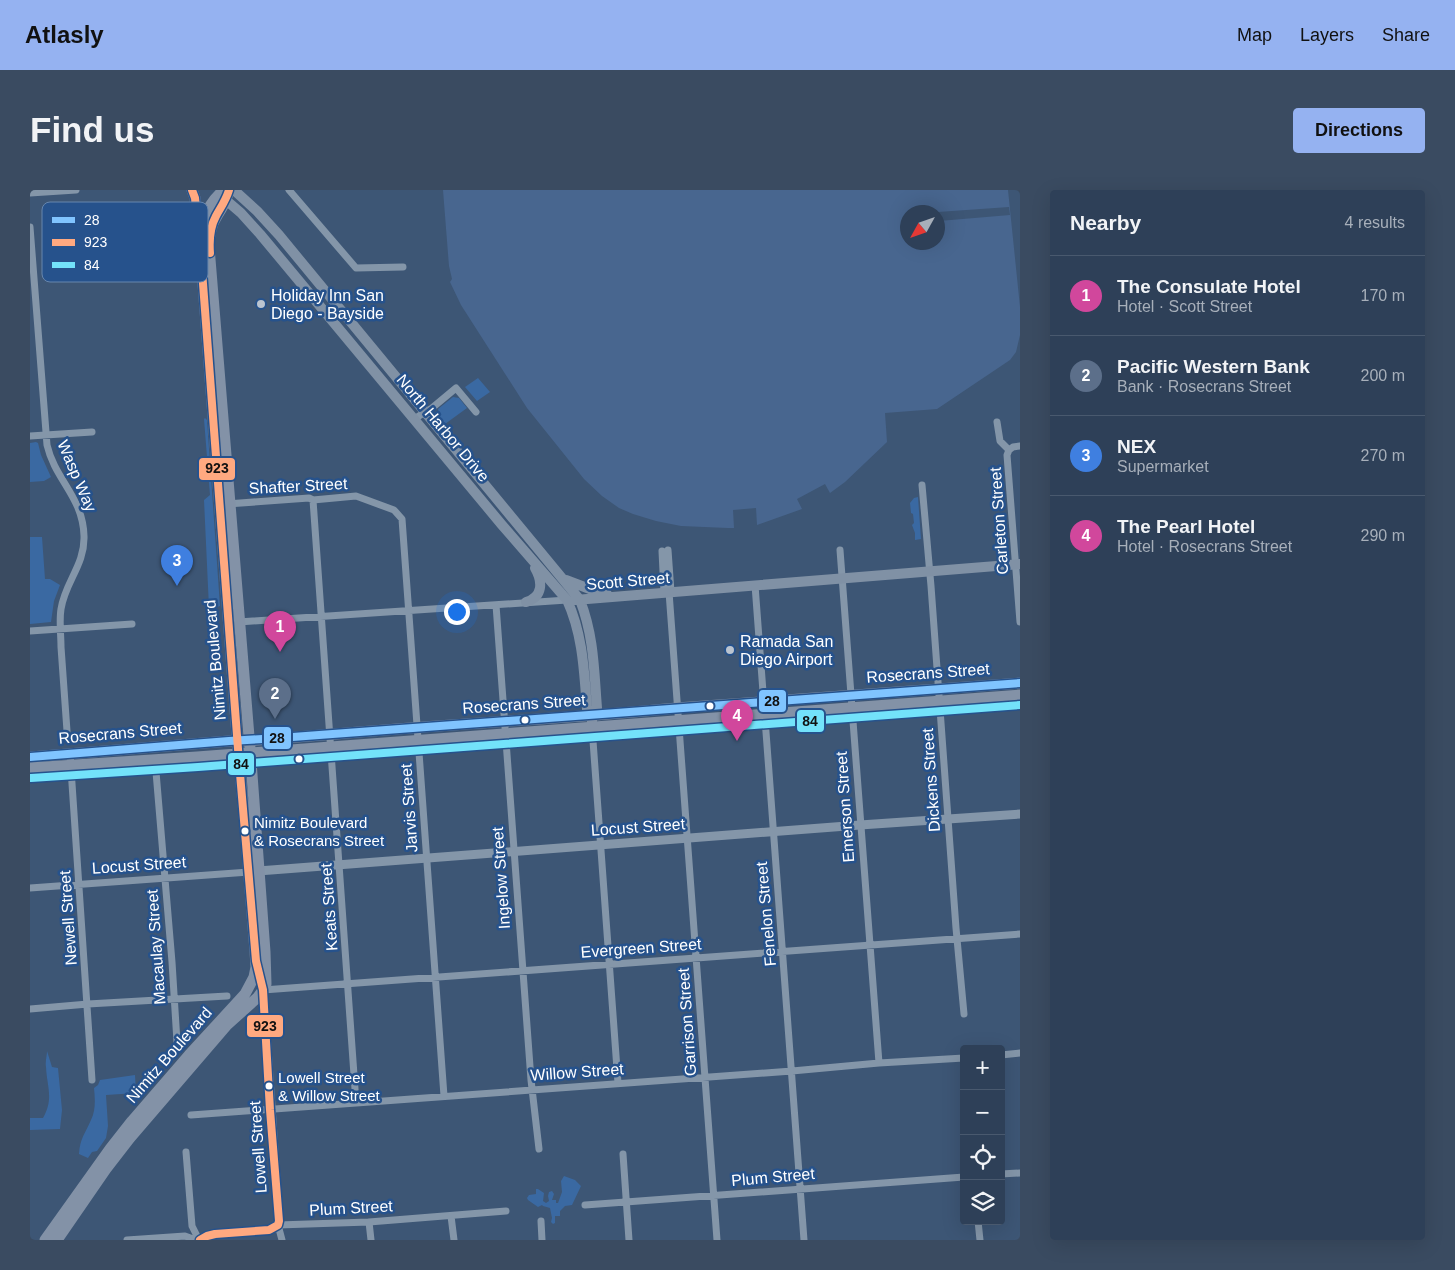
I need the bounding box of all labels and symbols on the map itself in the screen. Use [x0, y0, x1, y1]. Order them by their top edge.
legend [42, 202, 208, 282]
north arrow [900, 205, 945, 250]
text: 28 [84, 212, 100, 228]
text: 923 [84, 234, 108, 250]
text: 84 [84, 257, 100, 273]
place label: Holiday Inn San Diego - Bayside [271, 287, 384, 322]
marker: Holiday Inn San Diego - Bayside [255, 298, 267, 310]
street label: North Harbor Drive [393, 371, 493, 485]
street label: Wasp Way [54, 438, 100, 514]
line badge: 923 [198, 457, 236, 481]
text: 923 [205, 460, 229, 476]
street label: Carleton Street [987, 466, 1011, 575]
street label: Shafter Street [248, 475, 348, 497]
pin: 3 [161, 545, 193, 586]
street label: Scott Street [586, 569, 671, 593]
street label: Nimitz Boulevard [201, 599, 229, 721]
your location [444, 599, 470, 625]
pin: 1 [264, 611, 296, 652]
place label: Ramada San Diego Airport [740, 633, 833, 668]
marker: Ramada San Diego Airport [724, 644, 736, 656]
street label: Rosecrans Street [866, 660, 991, 686]
pin: 2 [259, 678, 291, 719]
line badge: 28 [758, 689, 787, 713]
street label: Rosecrans Street [462, 691, 587, 717]
text: 28 [764, 693, 780, 709]
pin: 4 [721, 700, 753, 741]
unlabelled marker [705, 701, 715, 711]
line badge: 84 [796, 709, 825, 733]
text: 84 [802, 713, 818, 729]
unlabelled marker [520, 715, 530, 725]
street label: Rosecrans Street [58, 719, 183, 747]
line badge: 28 [263, 726, 292, 750]
street label: Dickens Street [919, 727, 943, 832]
text: 28 [269, 730, 285, 746]
street label: Emerson Street [833, 750, 857, 863]
line badge: 84 [227, 752, 255, 776]
unlabelled marker [294, 754, 304, 764]
text: 84 [233, 756, 249, 772]
street label: Jarvis Street [397, 763, 421, 853]
place label: Nimitz Boulevard & Rosecrans Street [254, 814, 385, 849]
street label: Locust Street [590, 815, 686, 839]
marker: Nimitz Boulevard & Rosecrans Street [240, 826, 250, 836]
street label: Ingelow Street [489, 826, 513, 930]
street label: Locust Street [91, 853, 187, 877]
street label: Fenelon Street [753, 860, 779, 967]
street label: Keats Street [317, 862, 341, 952]
street label: Newell Street [56, 869, 80, 966]
street label: Macaulay Street [143, 888, 169, 1005]
street label: Evergreen Street [580, 935, 702, 961]
street label: Garrison Street [675, 967, 699, 1077]
street label: Nimitz Boulevard [123, 1004, 215, 1106]
line badge: 923 [246, 1014, 284, 1038]
text: 923 [253, 1018, 277, 1034]
street label: Willow Street [530, 1060, 625, 1084]
place label: Lowell Street & Willow Street [278, 1069, 381, 1104]
marker: Lowell Street & Willow Street [264, 1081, 274, 1091]
street label: Lowell Street [246, 1100, 270, 1194]
street label: Plum Street [731, 1165, 816, 1189]
street label: Plum Street [309, 1197, 394, 1219]

